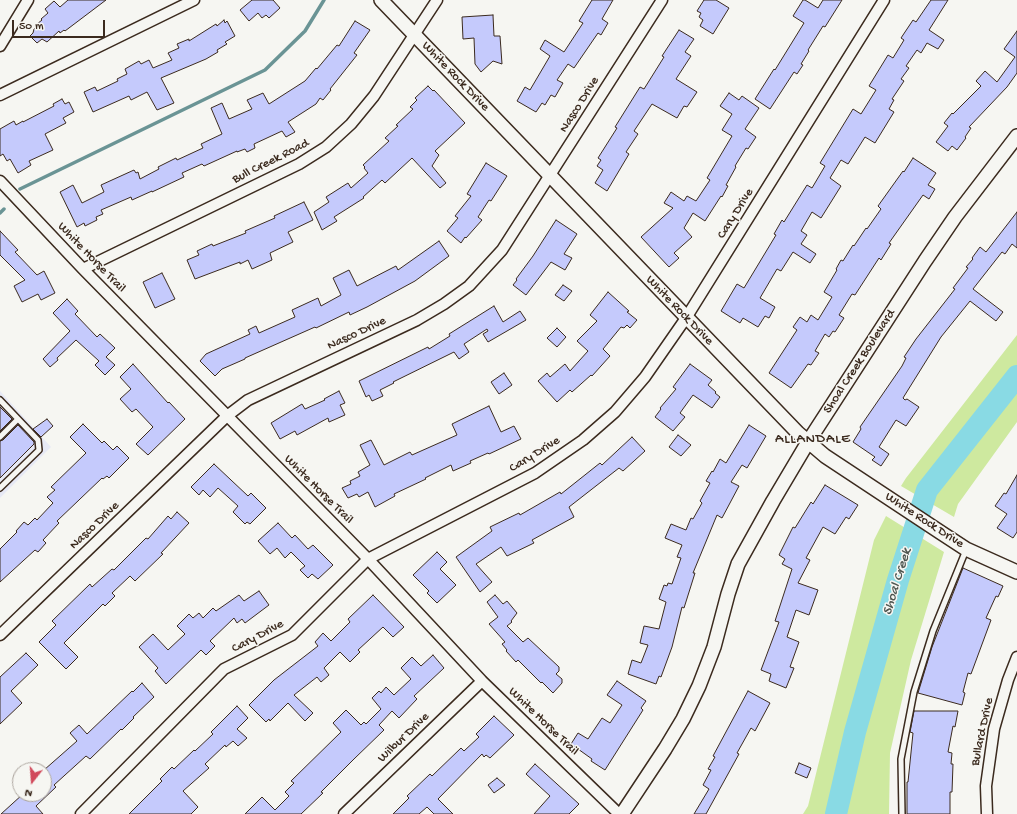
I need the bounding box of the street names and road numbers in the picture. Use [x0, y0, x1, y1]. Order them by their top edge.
street label: White Rock Drive [418, 39, 492, 115]
street label: Nasco Drive [557, 74, 603, 136]
street label: Bull Creek Road [230, 136, 312, 188]
street label: Cary Drive [714, 186, 758, 242]
street label: White Horse Trail [54, 220, 128, 296]
street label: White Rock Drive [642, 273, 716, 349]
street label: Shoal Creek Boulevard [820, 307, 900, 417]
street label: Nasco Drive [325, 314, 389, 354]
street label: Cary Drive [507, 433, 563, 477]
street label: White Horse Trail [280, 452, 356, 528]
street label: White Rock Drive [882, 490, 966, 552]
street label: Nasco Drive [67, 498, 123, 554]
street label: Cary Drive [229, 617, 287, 657]
street label: White Horse Trail [505, 685, 581, 759]
street label: Bullard Drive [968, 696, 998, 768]
street label: Wilbur Drive [375, 710, 433, 766]

